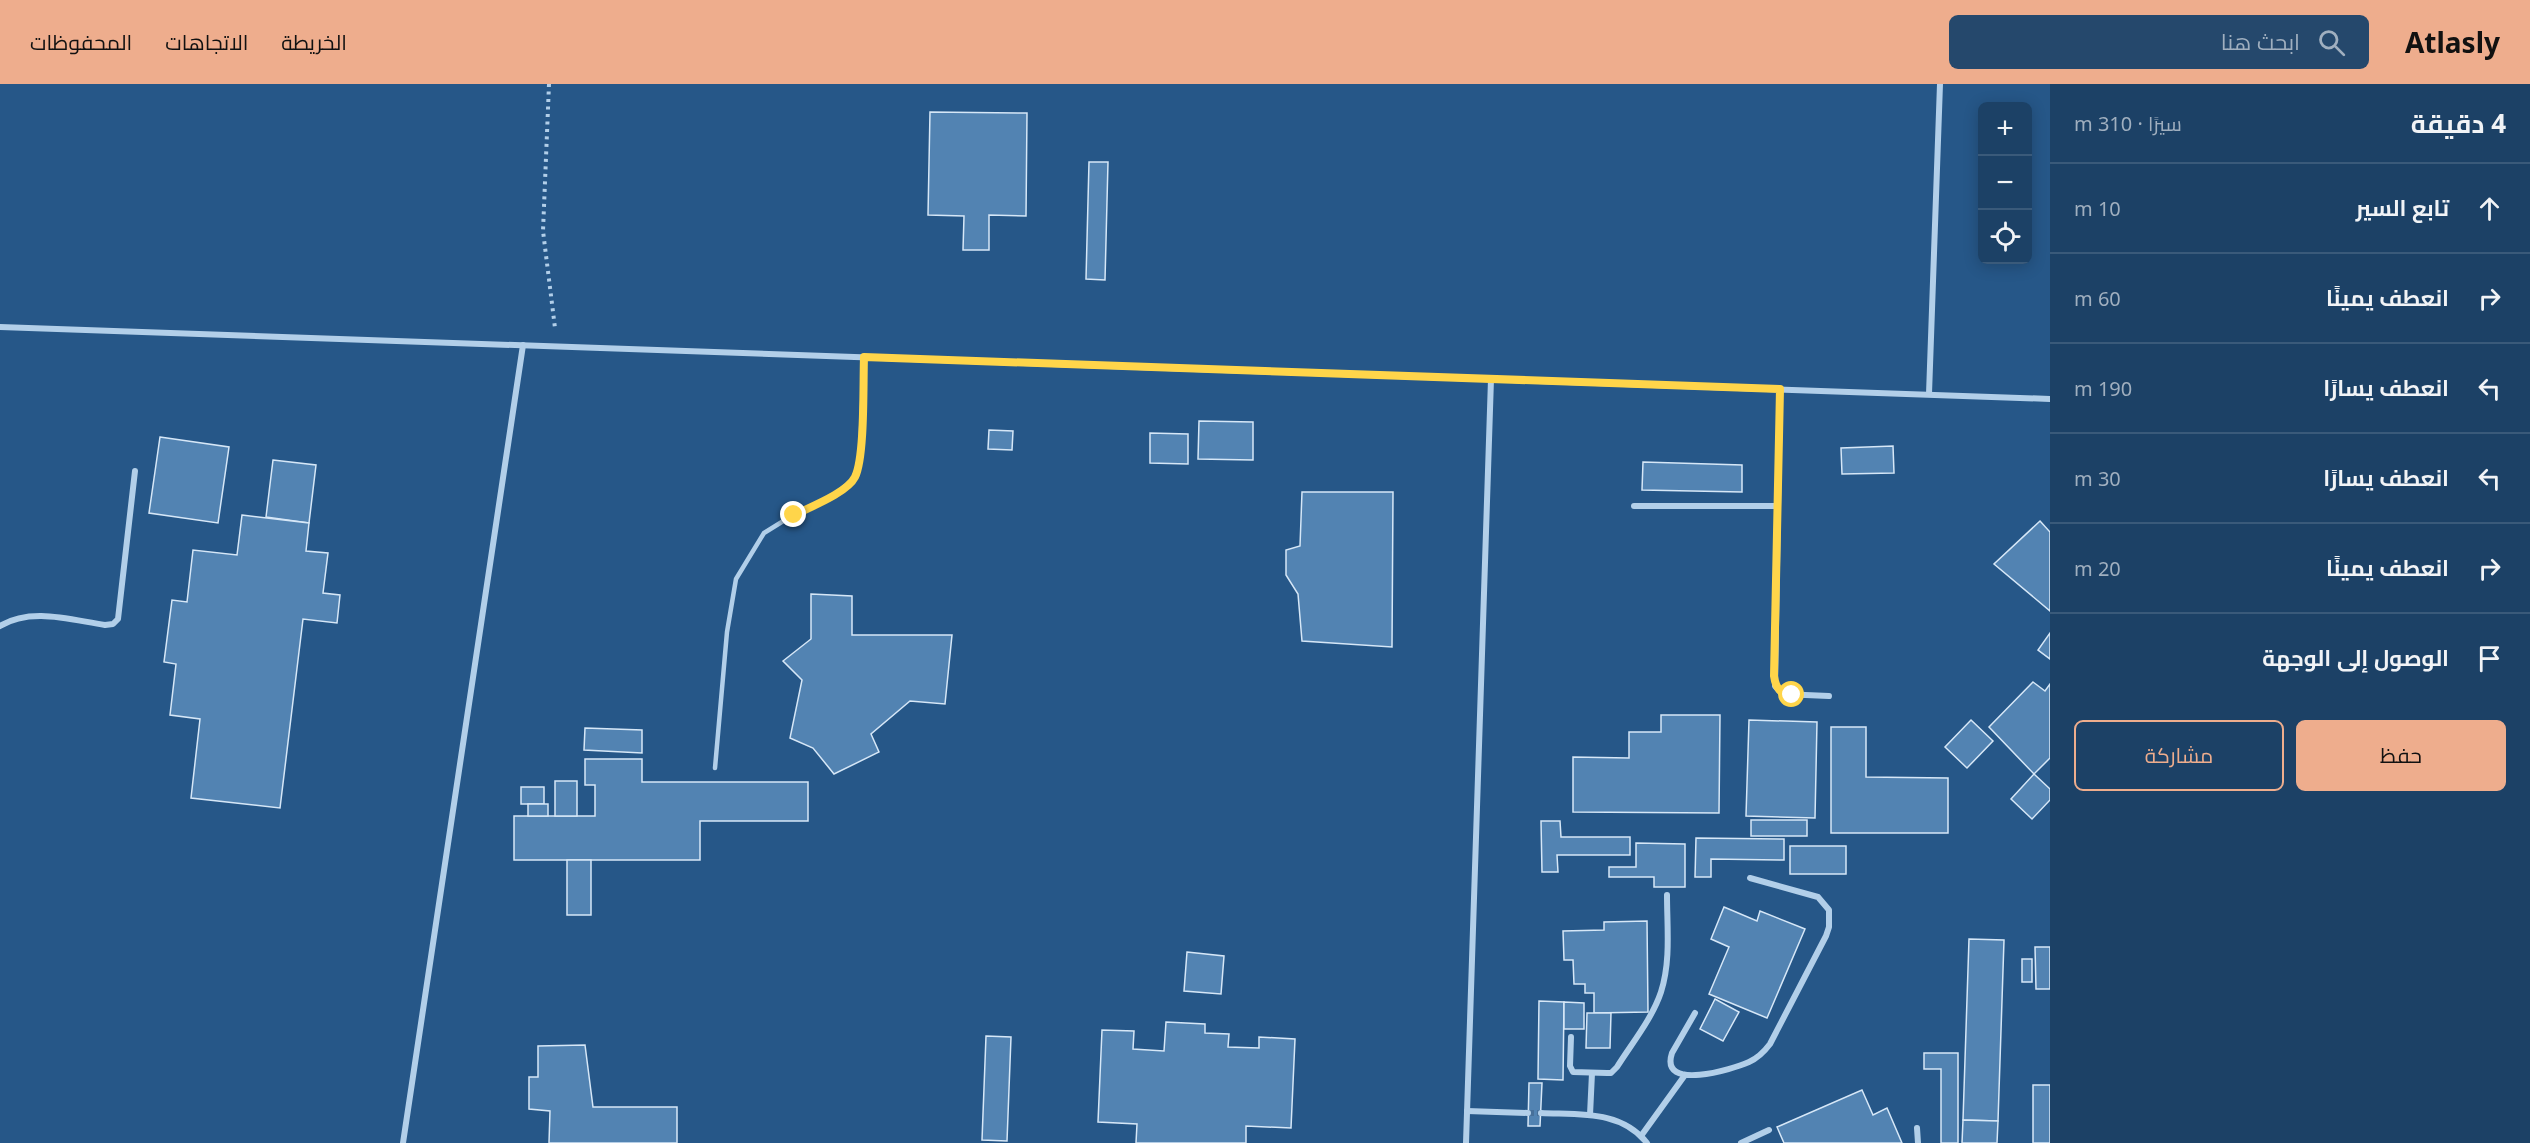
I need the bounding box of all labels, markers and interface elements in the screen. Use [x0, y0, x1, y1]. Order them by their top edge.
search box [1949, 15, 2369, 69]
text: Atlasly [2405, 23, 2500, 61]
text: ابحث هنا [2221, 26, 2300, 56]
icon: search [2315, 26, 2348, 59]
text: المحفوظات [30, 28, 132, 56]
text: الاتجاهات [165, 28, 248, 56]
text: الخريطة [281, 28, 347, 56]
map controls [1978, 102, 2032, 264]
button: + [1978, 102, 2032, 156]
text: 4 دقيقة [2411, 105, 2506, 141]
text: سيرًا · 310 m [2074, 110, 2182, 137]
button: − [1978, 156, 2032, 210]
text: تابع السير [2356, 192, 2449, 222]
icon: ahead [2473, 192, 2506, 225]
text: 10 m [2074, 195, 2121, 222]
button: locate [1978, 210, 2032, 264]
text: انعطف يمينًا [2326, 282, 2449, 312]
icon: right [2473, 282, 2506, 315]
text: 60 m [2074, 285, 2121, 312]
text: انعطف يسارًا [2323, 372, 2449, 402]
icon: left [2473, 372, 2506, 405]
text: 190 m [2074, 375, 2132, 402]
text: انعطف يسارًا [2323, 462, 2449, 492]
icon: left [2473, 462, 2506, 495]
text: 30 m [2074, 465, 2121, 492]
route end [780, 501, 806, 527]
text: انعطف يمينًا [2326, 552, 2449, 582]
icon: right [2473, 552, 2506, 585]
text: 20 m [2074, 555, 2121, 582]
text: الوصول إلى الوجهة [2262, 642, 2449, 672]
icon: arrive [2473, 642, 2506, 675]
route start [1778, 681, 1804, 707]
button: مشاركة [2074, 720, 2284, 791]
button: حفظ [2296, 720, 2506, 791]

